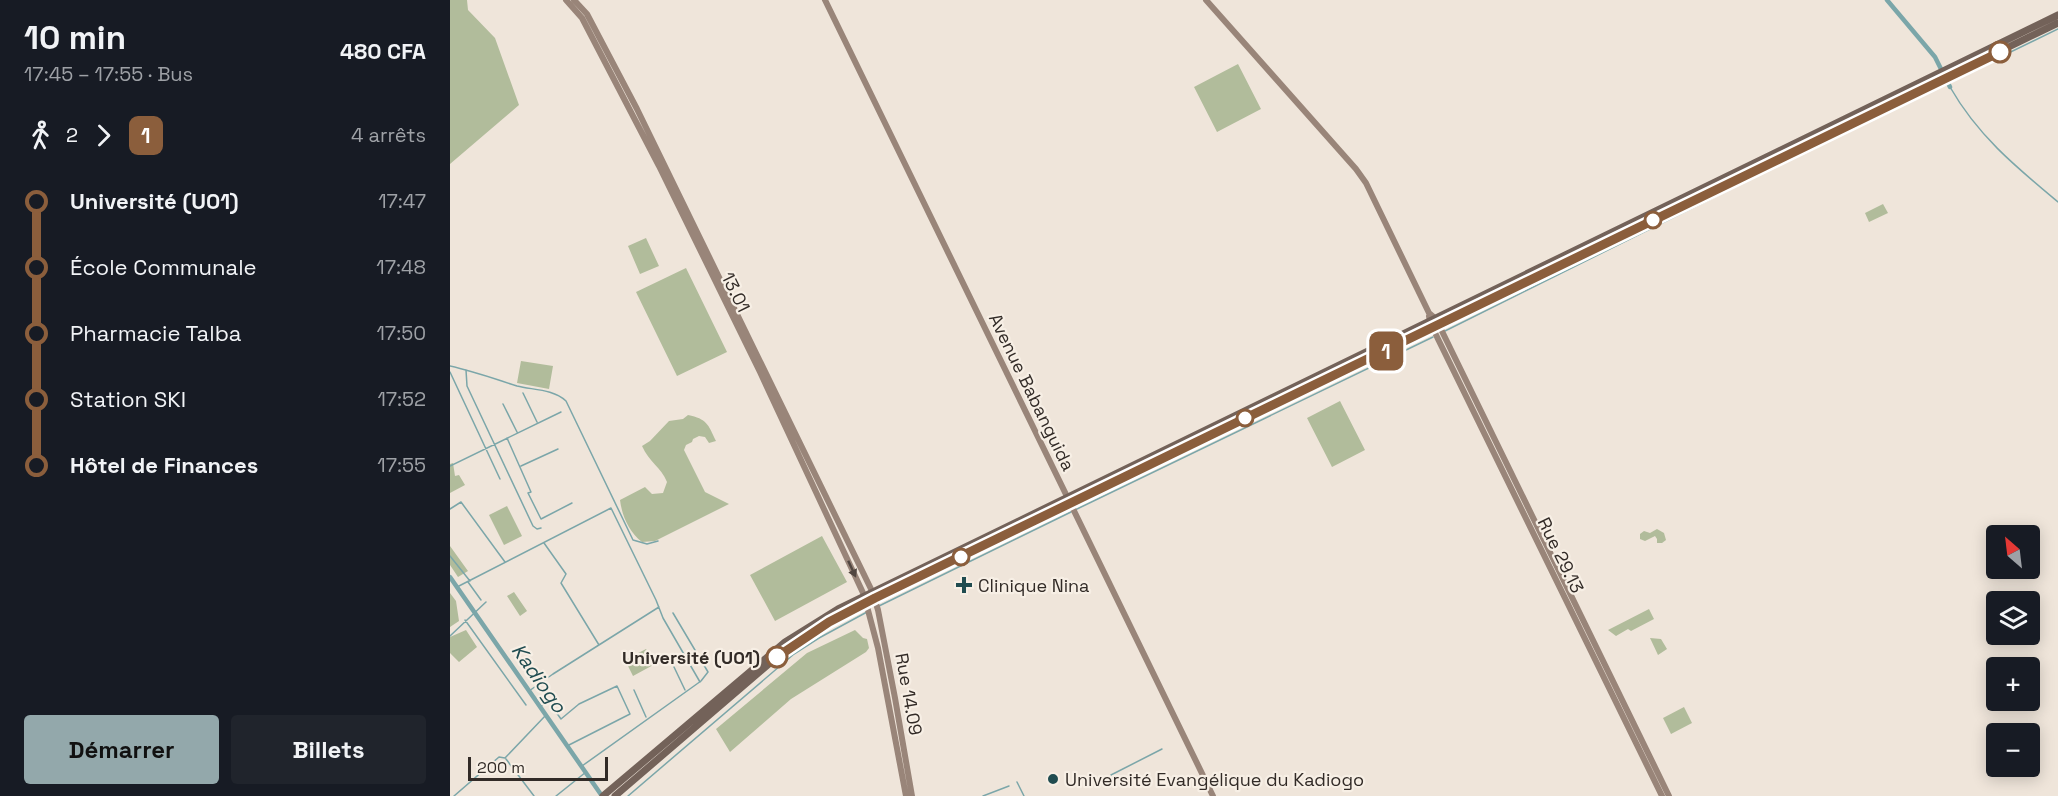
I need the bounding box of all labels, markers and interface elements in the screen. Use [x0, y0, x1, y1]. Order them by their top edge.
text: 10 min [24, 17, 126, 59]
text: 480 CFA [340, 37, 426, 65]
unlabelled marker [1989, 41, 2011, 63]
text: 17:45 – 17:55 · Bus [24, 61, 193, 87]
icon: walk [24, 119, 57, 152]
icon: forward [87, 119, 120, 152]
text: 2 [66, 122, 78, 148]
text: 1 [141, 122, 151, 149]
text: 4 arrêts [351, 122, 426, 148]
text: Université (U01) [70, 187, 239, 215]
text: 17:47 [378, 188, 426, 214]
unlabelled marker [1644, 211, 1662, 229]
text: École Communale [70, 253, 257, 281]
text: 17:48 [376, 254, 426, 280]
street label: 13.01 [717, 268, 755, 316]
street label: Avenue Babanguida [984, 310, 1080, 474]
text: Pharmacie Talba [70, 319, 241, 347]
text: 17:50 [377, 320, 426, 346]
line badge: 1 [1366, 332, 1406, 370]
text: 1 [1381, 338, 1391, 365]
text: Station SKI [70, 385, 186, 413]
text: 17:52 [377, 386, 426, 412]
unlabelled marker [1236, 409, 1254, 427]
text: Hôtel de Finances [70, 451, 258, 479]
text: 17:55 [377, 452, 426, 478]
street label: Rue 29.13 [1533, 513, 1589, 597]
north arrow [1986, 525, 2040, 579]
map controls [1986, 525, 2040, 777]
unlabelled marker [952, 548, 970, 566]
one-way arrow [848, 561, 857, 578]
place label: Clinique Nina [978, 574, 1089, 597]
marker: Clinique Nina [955, 576, 973, 594]
button: layers [1986, 591, 2040, 645]
water label: Kadiogo [506, 638, 573, 718]
place label: Université (U01) [622, 646, 760, 669]
marker: Université (U01) [766, 646, 788, 668]
street label: Rue 14.09 [890, 651, 928, 737]
button: + [1986, 657, 2040, 711]
button: Démarrer [24, 715, 219, 784]
button: Billets [231, 715, 426, 784]
button: − [1986, 723, 2040, 777]
scale bar [468, 754, 608, 782]
text: 200 m [477, 757, 525, 778]
place label: Université Evangélique du Kadiogo [1065, 768, 1364, 791]
marker: Université Evangélique du Kadiogo [1046, 772, 1060, 786]

